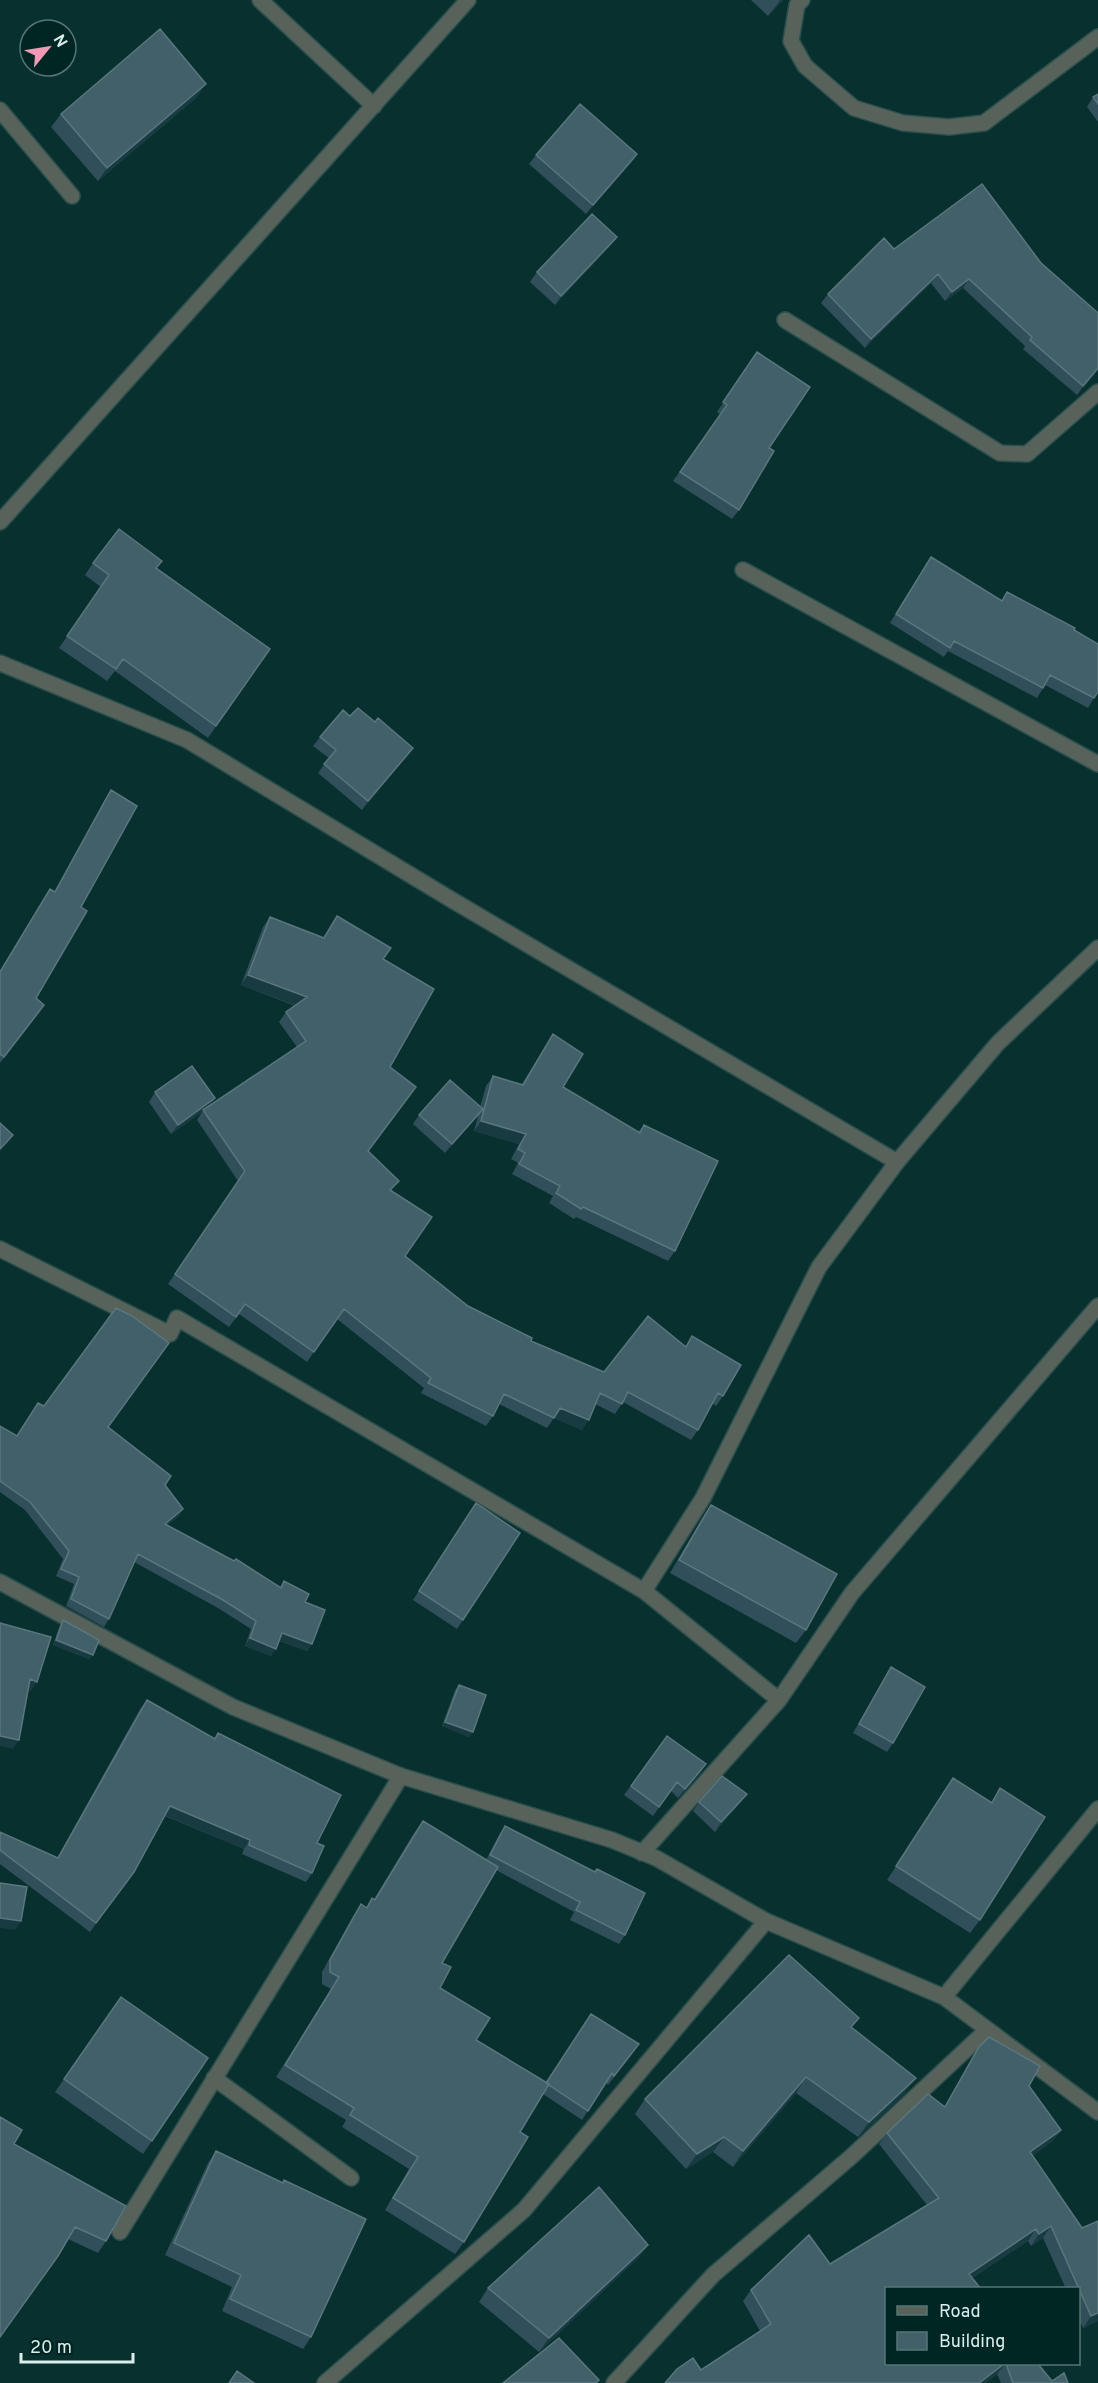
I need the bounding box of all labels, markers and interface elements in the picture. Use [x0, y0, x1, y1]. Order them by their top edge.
north arrow [18, 18, 78, 78]
text: N [48, 32, 71, 51]
legend [885, 2287, 1080, 2365]
text: Road [939, 2301, 981, 2324]
scale bar [21, 2326, 134, 2364]
text: Building [939, 2331, 1005, 2354]
text: 20 m [30, 2337, 72, 2360]

